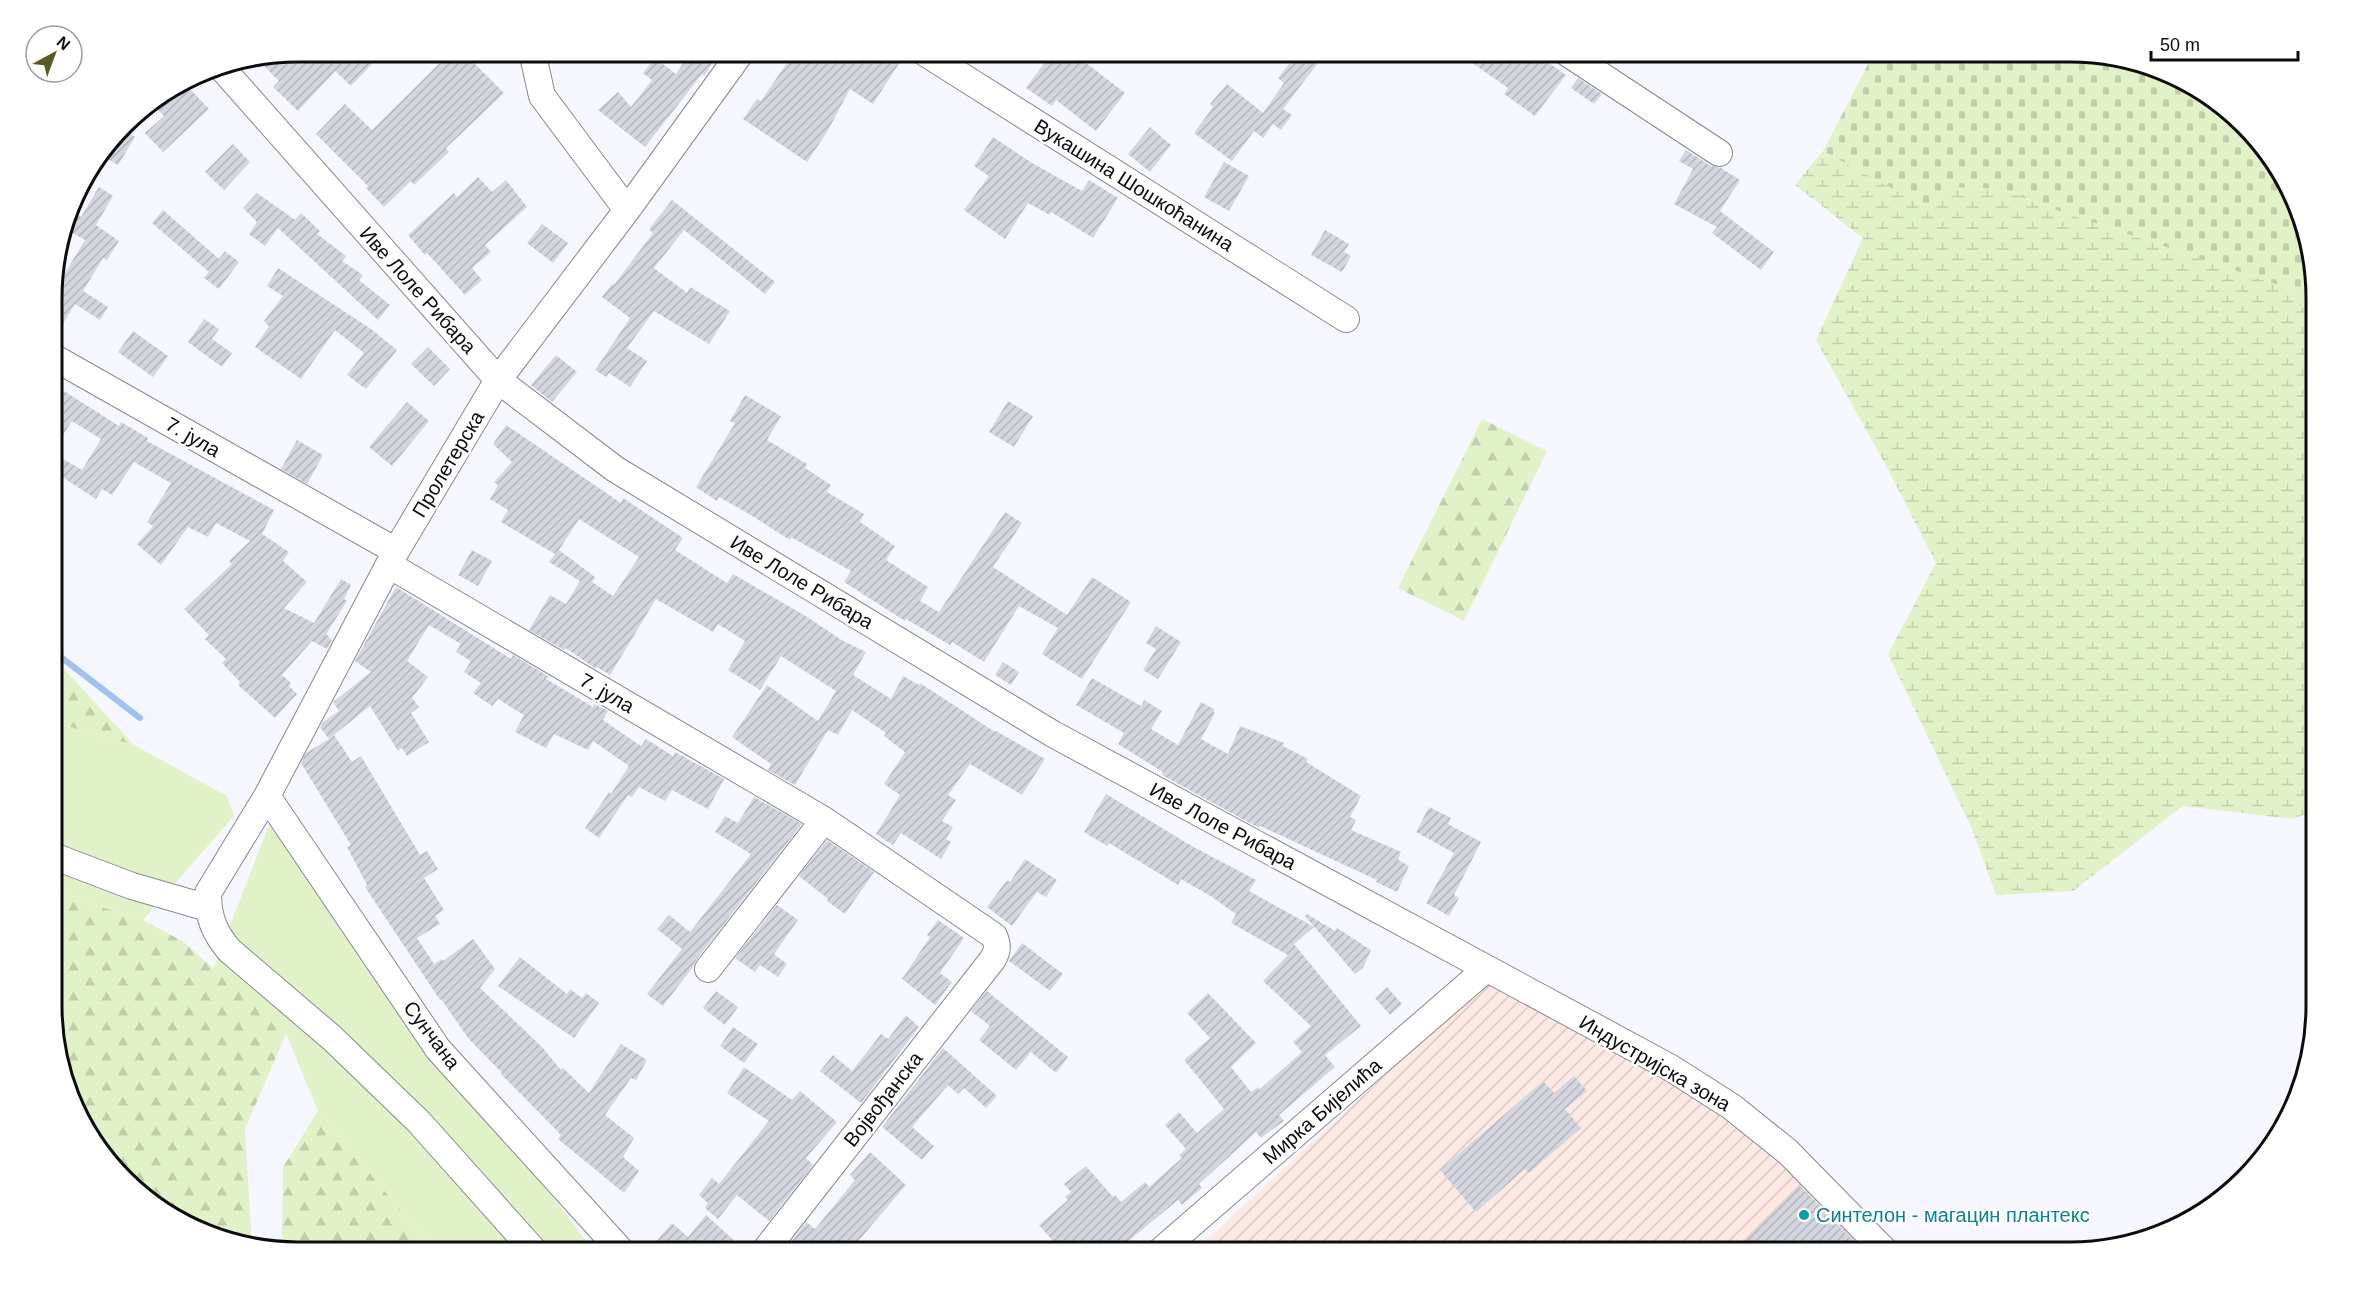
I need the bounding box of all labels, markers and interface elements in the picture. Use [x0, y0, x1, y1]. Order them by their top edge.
north arrow [24, 24, 84, 84]
scale bar [2151, 24, 2298, 62]
text: N [54, 33, 73, 53]
text: 50 m [2160, 35, 2200, 55]
street label: Вукашина Шошкоћанина [1030, 115, 1238, 256]
street label: Иве Лоле Рибара [355, 222, 481, 358]
street label: Пролетерска [408, 406, 489, 521]
street label: 7. јула [162, 413, 225, 462]
street label: Иве Лоле Рибара [727, 531, 878, 634]
street label: 7. јула [576, 669, 639, 718]
street label: Иве Лоле Рибара [1146, 778, 1301, 874]
street label: Сунчана [399, 997, 465, 1074]
street label: Индустријска зона [1576, 1011, 1735, 1116]
street label: Војвођанска [839, 1047, 927, 1151]
street label: Мирка Бијелића [1259, 1053, 1386, 1168]
place label: Синтелон - магацин плантекс [1816, 1204, 2090, 1226]
marker: Синтелон - магацин плантекс [1797, 1208, 1811, 1222]

